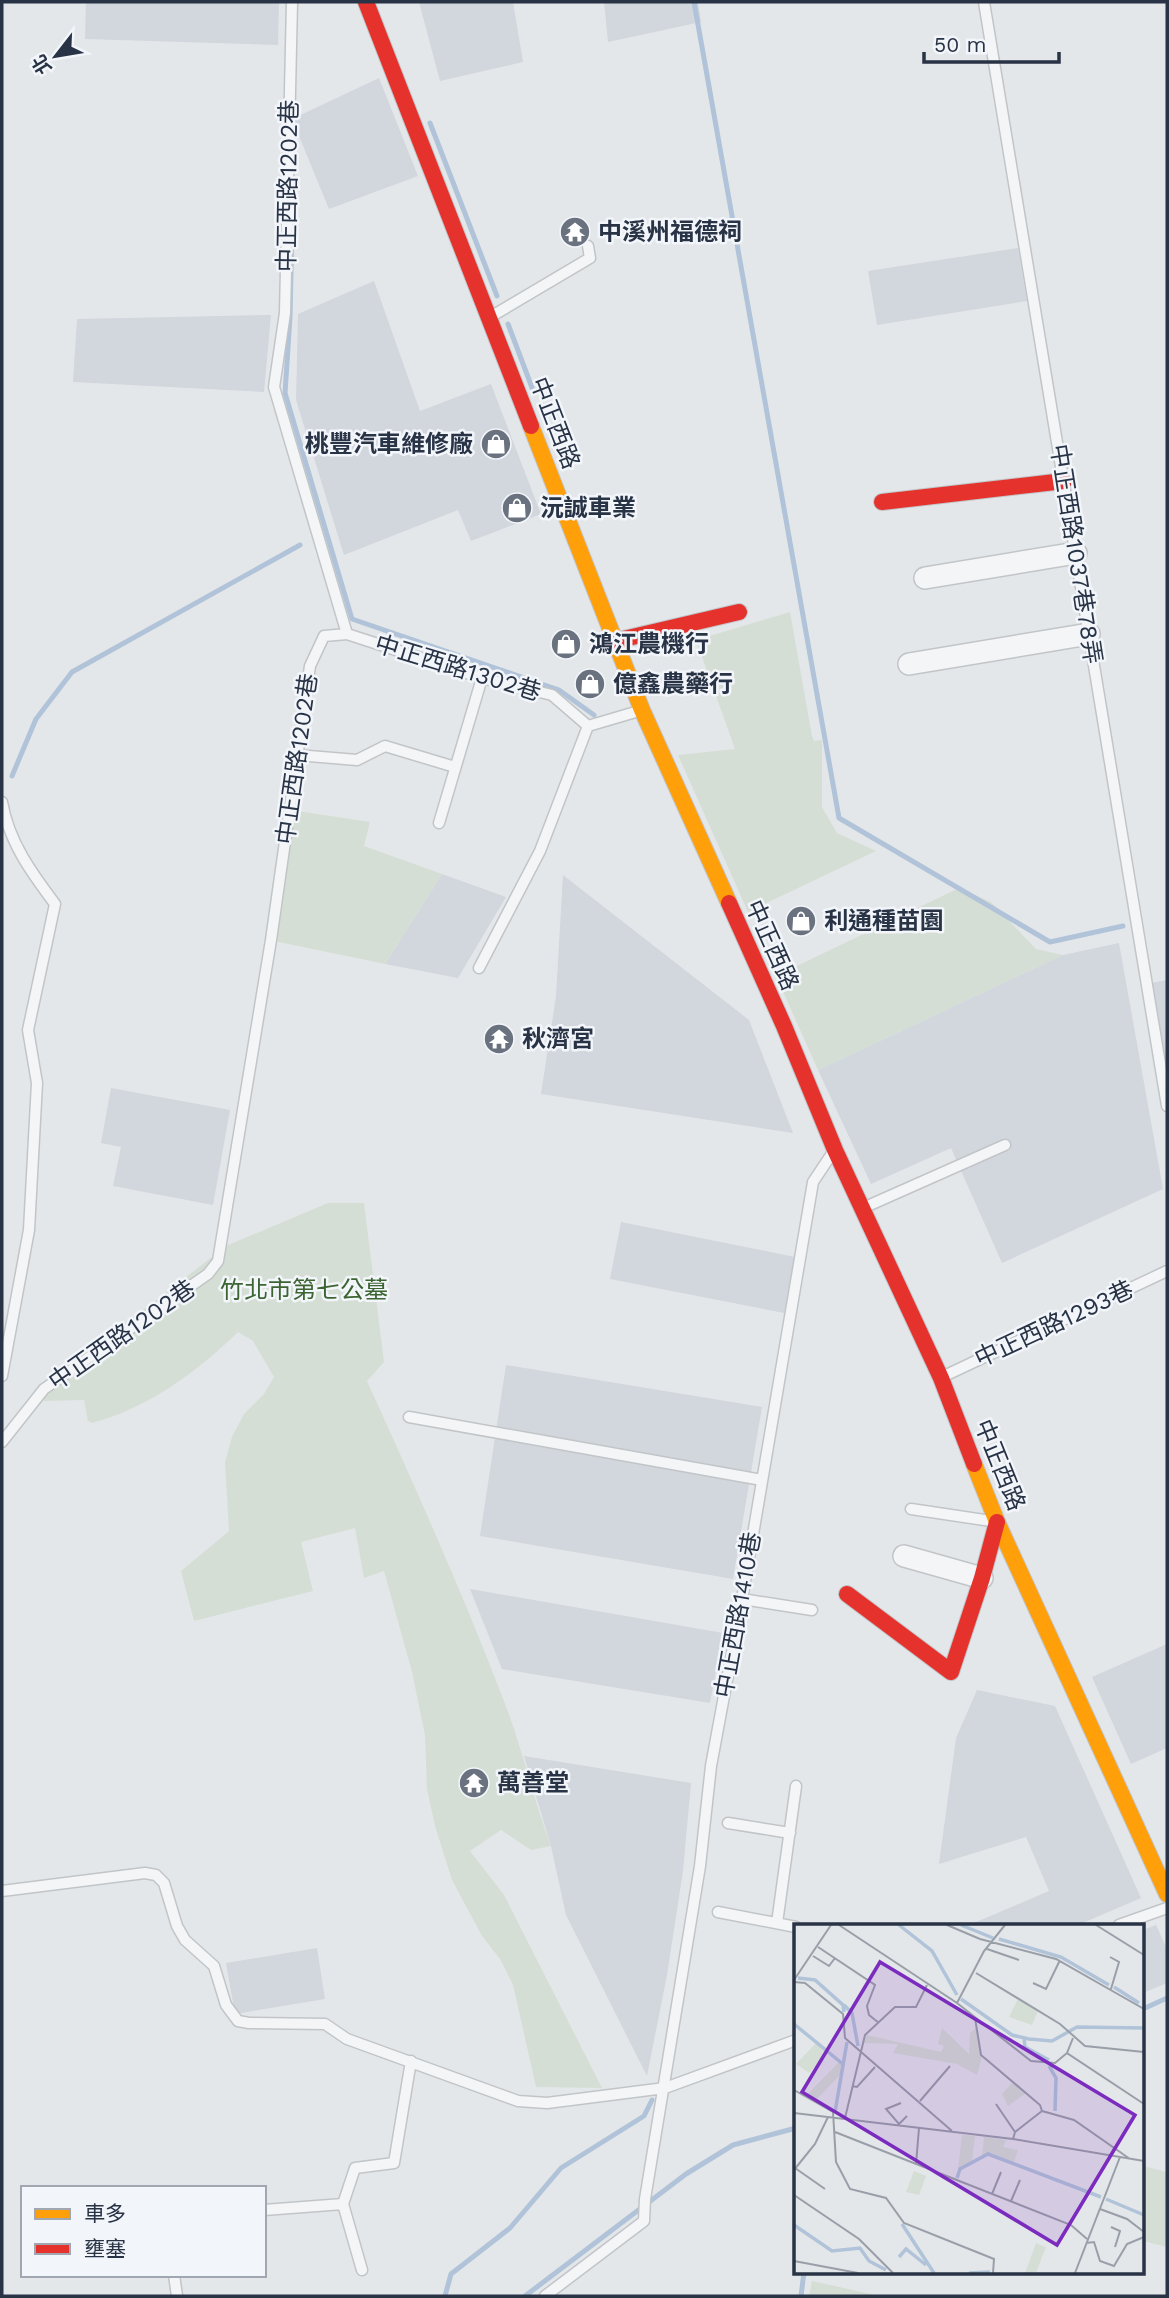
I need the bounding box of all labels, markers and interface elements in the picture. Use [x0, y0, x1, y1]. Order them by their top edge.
north arrow [21, 21, 91, 91]
scale bar [924, 21, 1059, 65]
text: 50 m [934, 32, 986, 57]
text: 北 [27, 50, 57, 79]
street label: 中正西路1202巷 [272, 100, 304, 272]
temple icon: 中溪州福德祠 [558, 215, 592, 249]
place label: 中溪州福德祠 [598, 218, 742, 246]
street label: 中正西路 [525, 373, 585, 473]
shop icon: 桃豐汽車維修廠 [479, 427, 513, 461]
place label: 桃豐汽車維修廠 [305, 430, 473, 458]
street label: 中正西路1037巷78弄 [1045, 442, 1107, 666]
shop icon: 沅誠車業 [500, 491, 534, 525]
place label: 沅誠車業 [540, 494, 636, 522]
shop icon: 鴻江農機行 [549, 627, 583, 661]
street label: 中正西路1302巷 [372, 629, 544, 707]
place label: 鴻江農機行 [589, 630, 709, 658]
shop icon: 億鑫農藥行 [573, 667, 607, 701]
place label: 億鑫農藥行 [613, 670, 733, 698]
street label: 中正西路1202巷 [271, 672, 323, 846]
street label: 中正西路 [740, 895, 804, 995]
shop icon: 利通種苗園 [784, 904, 818, 938]
place label: 利通種苗園 [824, 907, 944, 935]
temple icon: 秋濟宮 [482, 1022, 516, 1056]
place label: 秋濟宮 [522, 1025, 594, 1053]
street label: 中正西路1202巷 [43, 1274, 201, 1396]
street label: 中正西路1293巷 [970, 1275, 1138, 1373]
park label: 竹北市第七公墓 [220, 1276, 388, 1304]
street label: 中正西路 [969, 1415, 1031, 1515]
street label: 中正西路1410巷 [710, 1530, 766, 1700]
temple icon: 萬善堂 [457, 1766, 491, 1800]
place label: 萬善堂 [497, 1769, 569, 1797]
inset map [794, 1924, 1144, 2274]
legend [21, 2186, 266, 2277]
text: 車多 [84, 2201, 126, 2226]
text: 壅塞 [84, 2236, 126, 2261]

